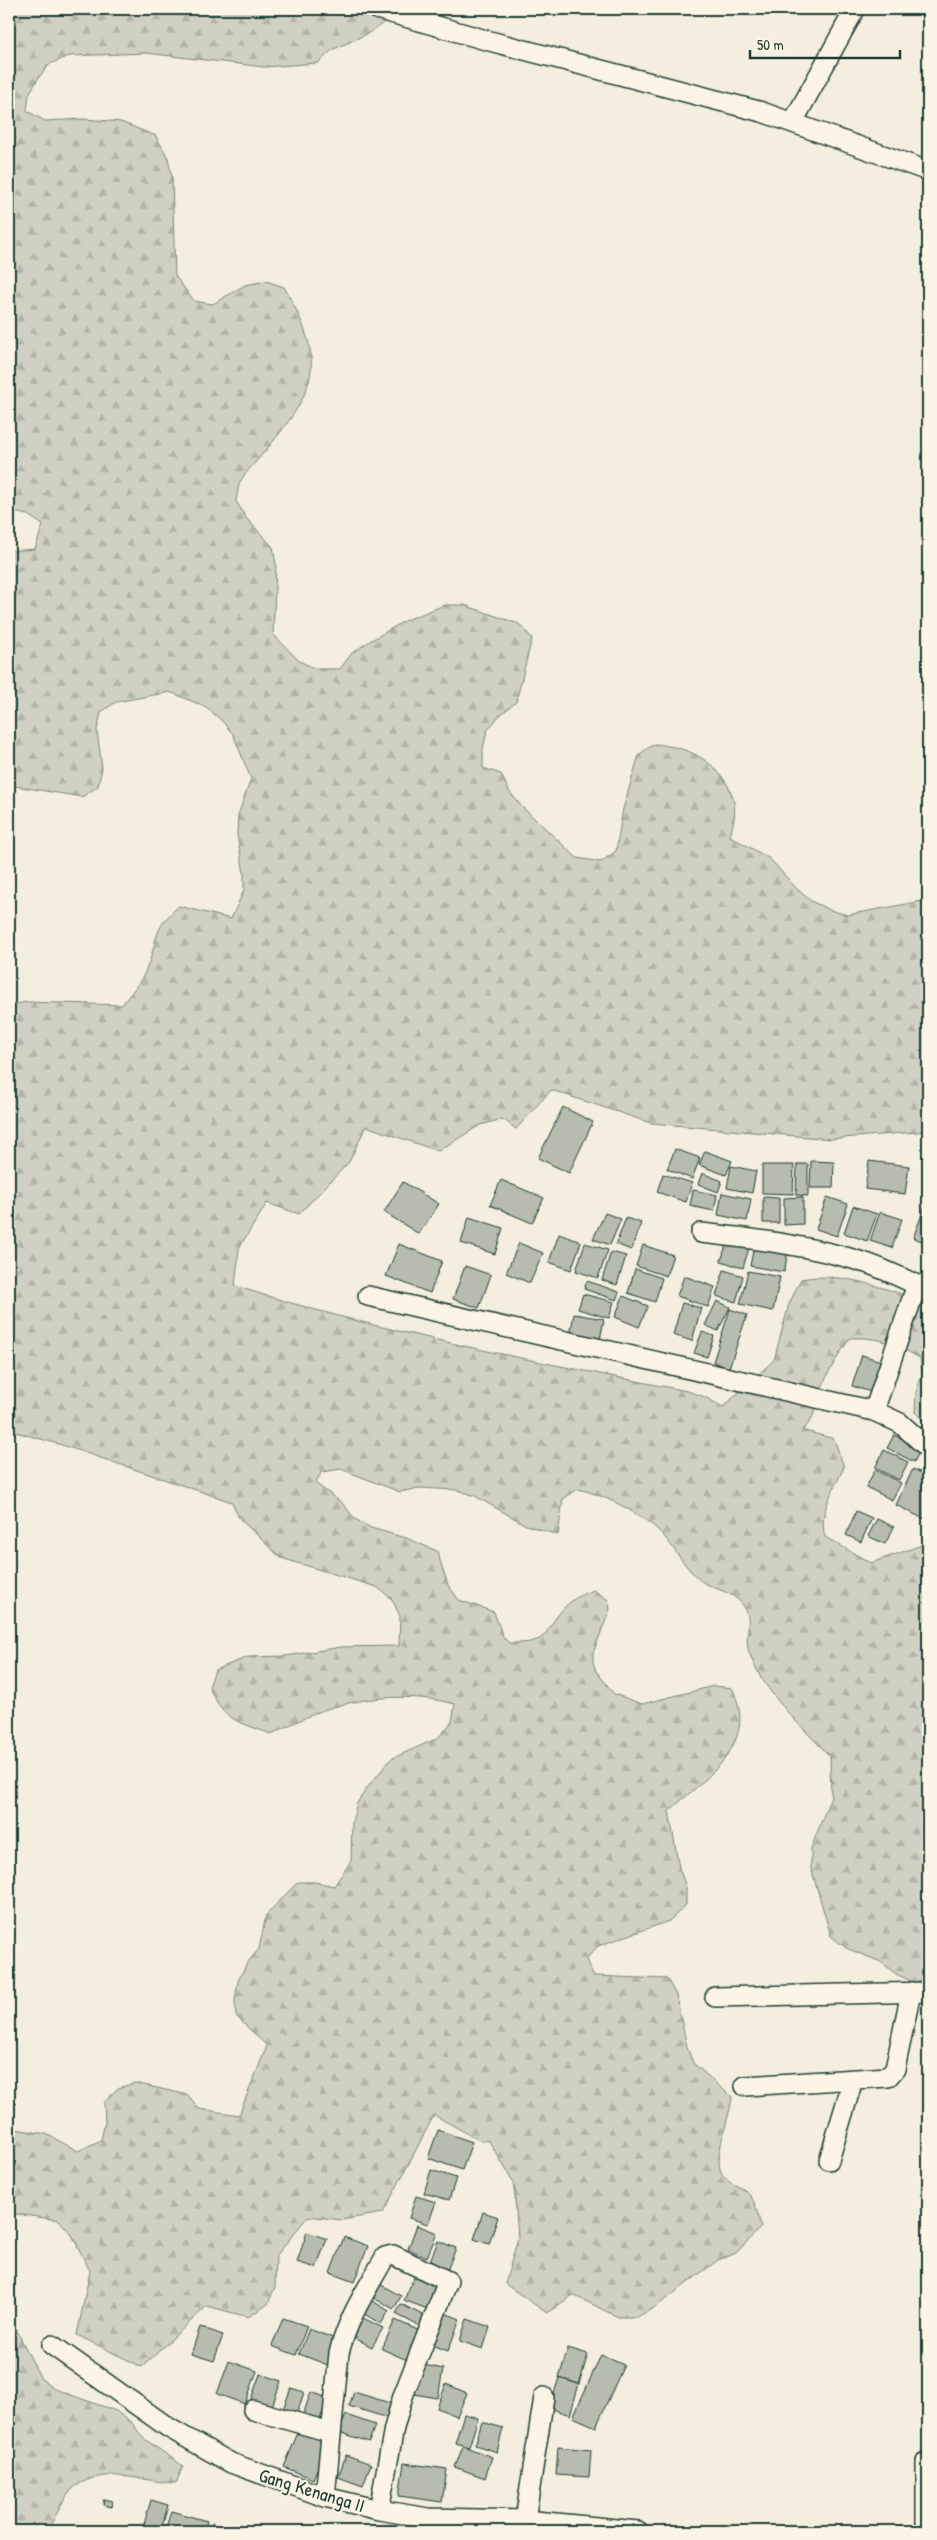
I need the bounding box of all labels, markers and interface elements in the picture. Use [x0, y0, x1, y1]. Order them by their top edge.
scale bar [750, 28, 900, 60]
text: 50 m [757, 34, 784, 55]
street label: Gang Kenanga II [256, 2462, 368, 2518]

